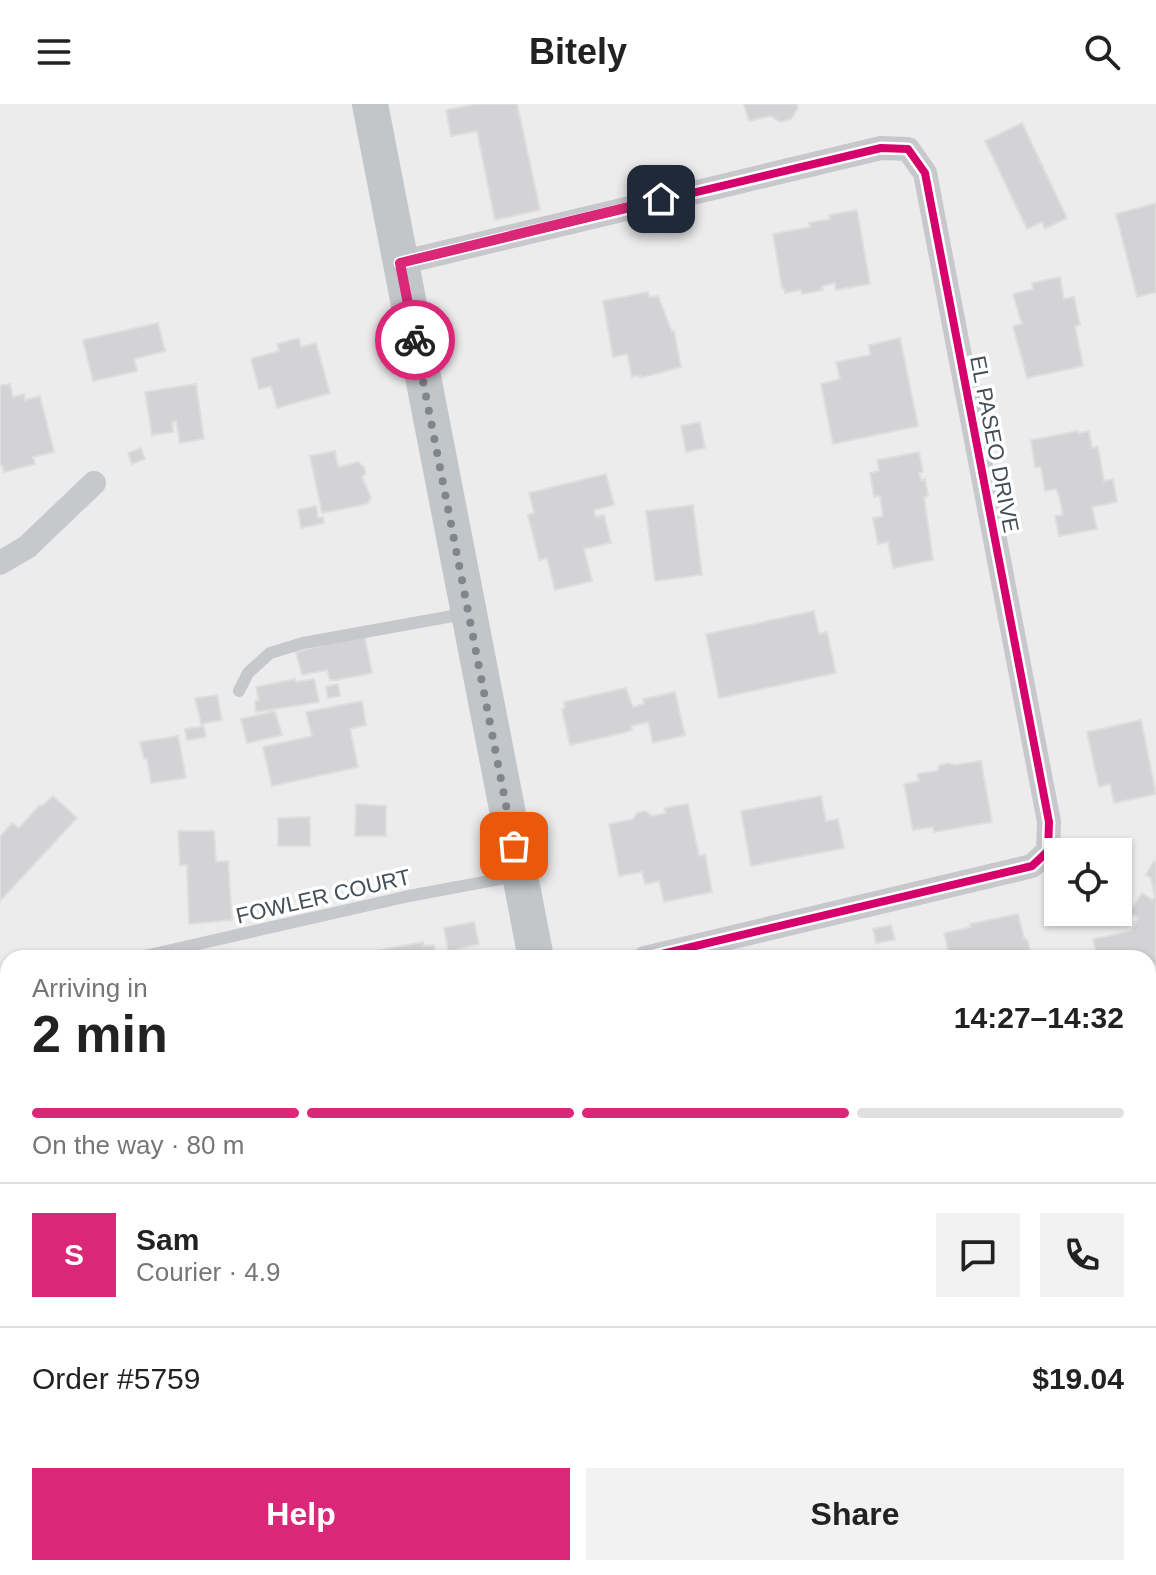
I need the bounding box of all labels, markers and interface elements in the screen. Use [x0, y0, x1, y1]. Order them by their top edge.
icon: menu [32, 30, 76, 74]
icon: search [1080, 30, 1124, 74]
text: Bitely [529, 31, 627, 72]
pin [627, 165, 695, 233]
icon: home [639, 177, 683, 221]
courier [375, 300, 455, 380]
icon: bike [393, 318, 437, 362]
street label: EL PASEO DRIVE [965, 353, 1024, 535]
pin [480, 812, 548, 880]
icon: bag [492, 824, 536, 868]
map controls [1044, 838, 1132, 926]
button: locate [1044, 838, 1132, 926]
street label: FOWLER COURT [234, 864, 413, 929]
text: Arriving in [32, 973, 148, 1003]
text: 14:27–14:32 [954, 1001, 1124, 1034]
text: 2 min [32, 1005, 168, 1063]
text: On the way · 80 m [32, 1130, 244, 1160]
button: chat [936, 1213, 1020, 1297]
button: phone [1040, 1213, 1124, 1297]
text: Sam [136, 1223, 199, 1256]
text: S [64, 1238, 84, 1271]
text: Courier · 4.9 [136, 1257, 281, 1287]
text: Order #5759 [32, 1362, 200, 1395]
text: $19.04 [1032, 1362, 1124, 1395]
button: Help [32, 1468, 570, 1560]
button: Share [586, 1468, 1124, 1560]

